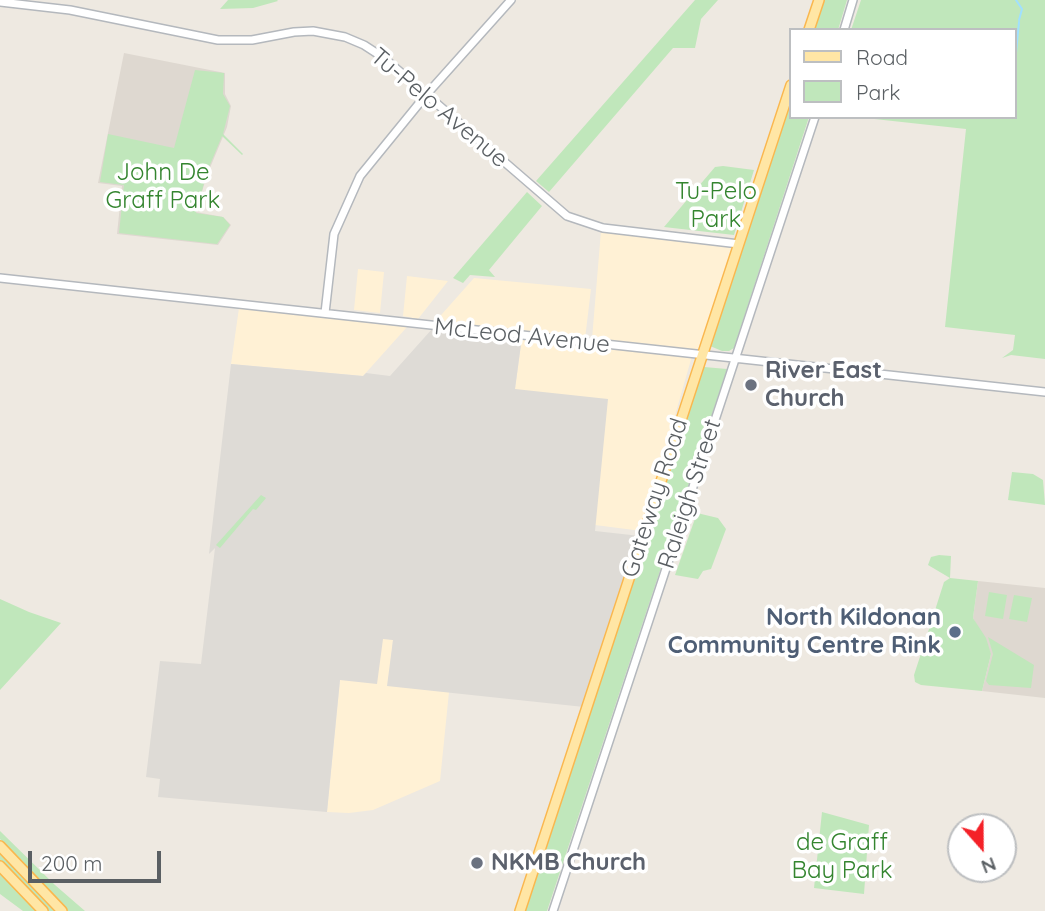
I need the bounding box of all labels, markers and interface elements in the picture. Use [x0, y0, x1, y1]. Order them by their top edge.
legend [790, 28, 1017, 119]
street label: Tu-Pelo Avenue [364, 42, 514, 174]
text: Road [856, 44, 908, 70]
text: Park [856, 79, 900, 105]
park label: John De Graff Park [106, 159, 220, 215]
park label: Tu-Pelo Park [675, 178, 757, 234]
street label: McLeod Avenue [433, 312, 611, 360]
place label: River East Church [765, 357, 882, 413]
marker: River East Church [743, 377, 759, 393]
street label: Gateway Road [616, 415, 694, 581]
street label: Raleigh Street [652, 416, 728, 572]
place label: North Kildonan Community Centre Rink [668, 604, 941, 660]
marker: North Kildonan Community Centre Rink [947, 624, 963, 640]
north arrow [947, 813, 1017, 883]
park label: de Graff Bay Park [791, 829, 893, 885]
scale bar [32, 838, 164, 882]
place label: NKMB Church [491, 849, 646, 877]
text: 200 m [41, 850, 103, 876]
text: N [978, 852, 1000, 879]
marker: NKMB Church [469, 855, 485, 871]

